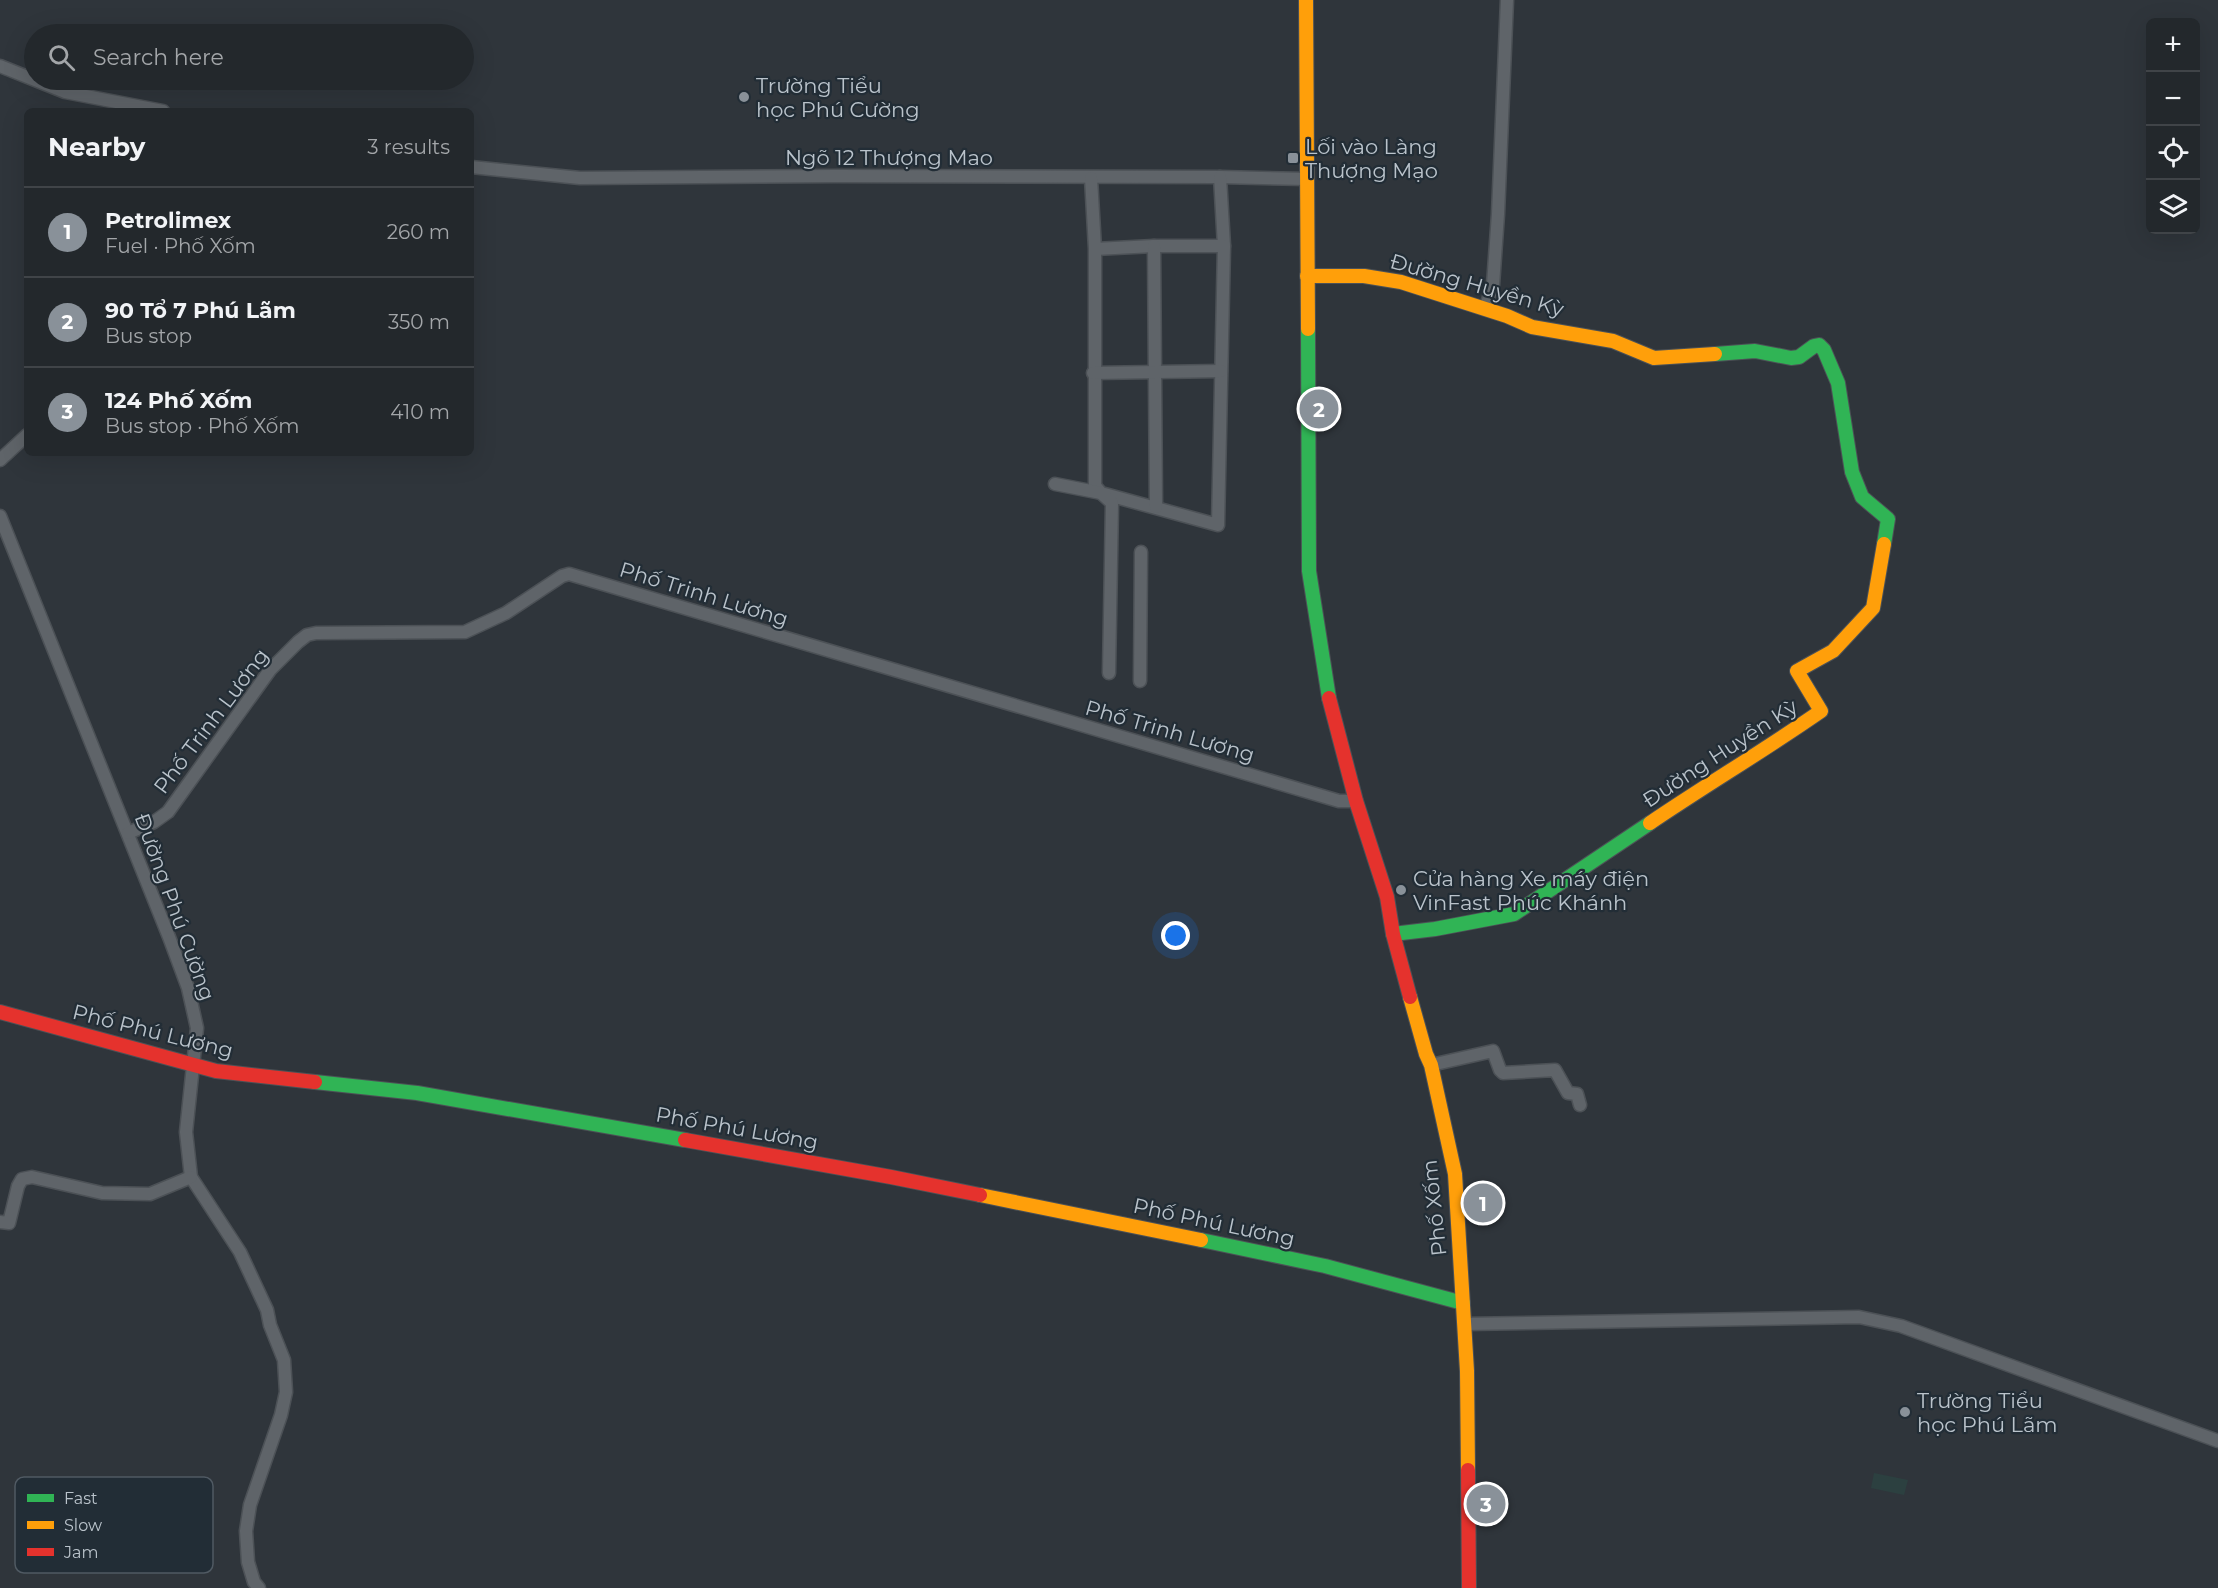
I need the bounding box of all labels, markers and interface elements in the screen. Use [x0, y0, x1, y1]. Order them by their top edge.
map controls [2146, 18, 2200, 234]
button: + [2146, 18, 2200, 72]
search box [24, 24, 474, 90]
icon: search [45, 41, 78, 74]
text: Search here [93, 44, 224, 71]
button: − [2146, 72, 2200, 126]
place label: Trường Tiểu học Phú Cường [756, 73, 920, 122]
marker: Trường Tiểu học Phú Cường [737, 90, 751, 104]
button: locate [2146, 126, 2200, 180]
text: Nearby [48, 131, 145, 163]
place label: Lối vào Làng Thượng Mạo [1305, 134, 1438, 183]
text: 3 results [367, 135, 450, 159]
street label: Ngõ 12 Thượng Mao [785, 145, 993, 170]
marker: Lối vào Làng Thượng Mạo [1286, 151, 1300, 165]
button: layers [2146, 180, 2200, 234]
text: Petrolimex [105, 207, 231, 234]
text: 1 [64, 220, 71, 244]
text: 260 m [387, 220, 450, 244]
text: Fuel · Phố Xốm [105, 234, 256, 258]
street label: Đường Huyền Kỳ [1387, 248, 1567, 322]
text: 90 Tổ 7 Phú Lãm [105, 297, 296, 324]
text: 2 [62, 310, 73, 334]
text: 350 m [388, 310, 450, 334]
text: Bus stop [105, 324, 192, 348]
pin: 2 [1300, 386, 1338, 432]
text: 124 Phố Xốm [105, 387, 252, 414]
text: 3 [62, 400, 73, 424]
text: 410 m [390, 400, 450, 424]
text: Bus stop · Phố Xốm [105, 414, 300, 438]
street label: Phố Trinh Lương [617, 556, 791, 632]
street label: Phố Trinh Lương [148, 643, 274, 799]
street label: Đường Huyền Kỳ [1638, 693, 1803, 812]
street label: Phố Trinh Lương [1082, 695, 1258, 767]
street label: Đường Phú Cường [129, 810, 221, 1004]
place label: Cửa hàng Xe máy điện VinFast Phúc Khánh [1413, 866, 1649, 915]
marker: Cửa hàng Xe máy điện VinFast Phúc Khánh [1394, 883, 1408, 897]
your location [1161, 921, 1190, 950]
street label: Phố Phú Lương [70, 999, 236, 1063]
street label: Phố Phú Lương [654, 1101, 820, 1155]
street label: Phố Xốm [1417, 1159, 1451, 1257]
pin: 1 [1464, 1180, 1502, 1226]
street label: Phố Phú Lương [1131, 1193, 1297, 1251]
place label: Trường Tiểu học Phú Lãm [1917, 1388, 2058, 1437]
marker: Trường Tiểu học Phú Lãm [1898, 1405, 1912, 1419]
legend [15, 1477, 213, 1573]
pin: 3 [1466, 1482, 1506, 1526]
text: Fast [64, 1489, 98, 1508]
text: Slow [64, 1516, 102, 1535]
text: Jam [63, 1543, 98, 1562]

